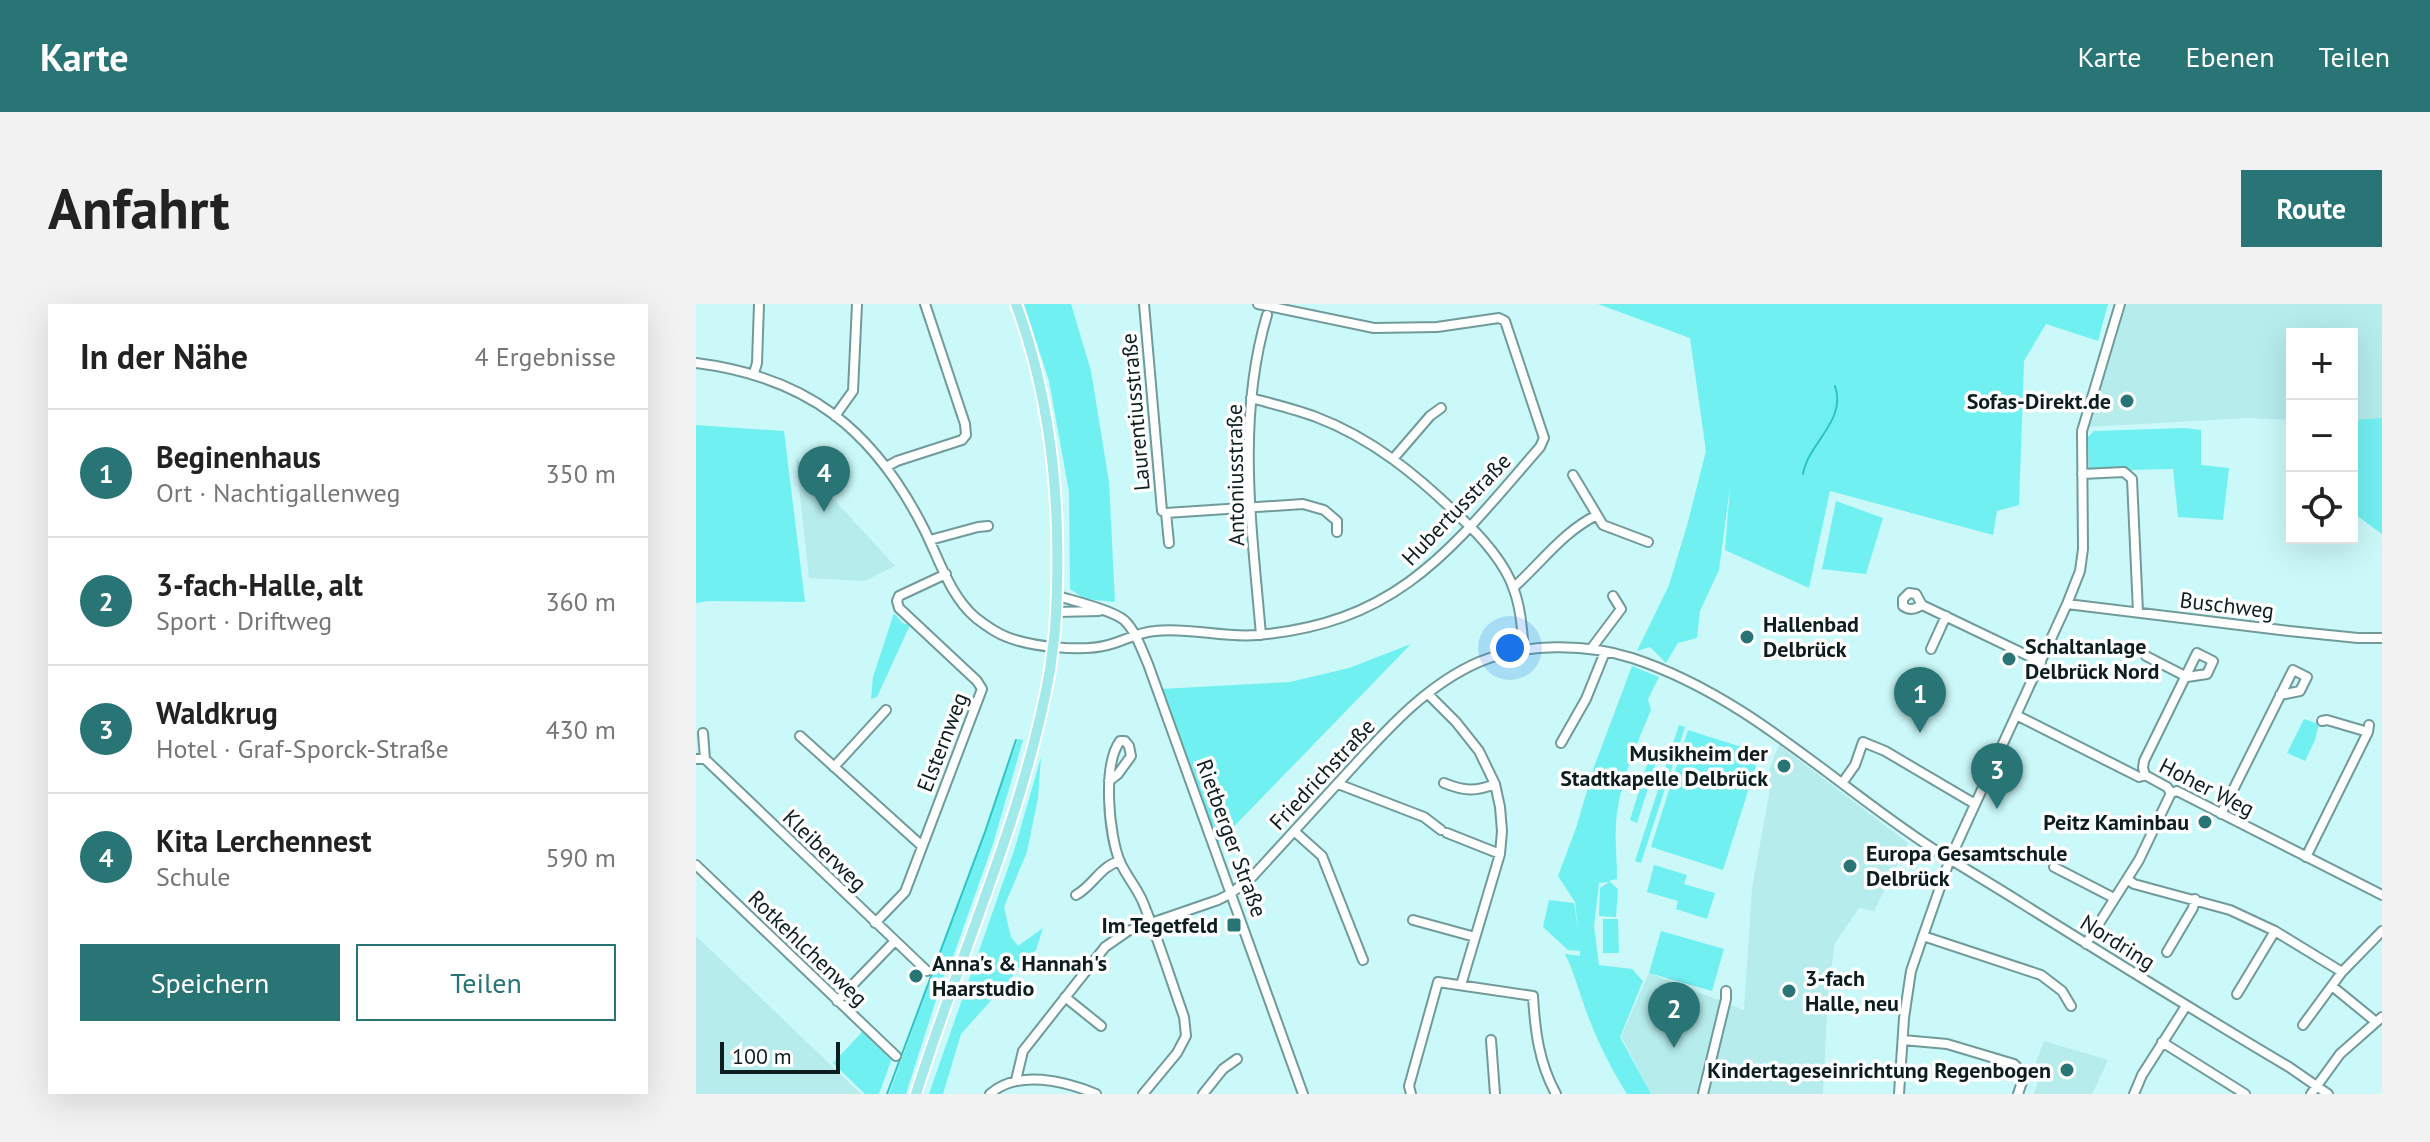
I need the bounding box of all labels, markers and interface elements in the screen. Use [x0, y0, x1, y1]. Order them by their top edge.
text: Karte [40, 32, 129, 81]
text: Karte [2077, 38, 2141, 75]
text: Ebenen [2185, 38, 2275, 75]
text: Teilen [2319, 38, 2390, 75]
button: Route [2241, 170, 2382, 247]
text: Anfahrt [48, 172, 230, 244]
map controls [2286, 328, 2358, 544]
button: + [2286, 328, 2358, 400]
street label: Laurentiusstraße [1114, 332, 1156, 492]
text: In der Nähe [80, 334, 248, 378]
text: 4 Ergebnisse [475, 340, 616, 373]
place label: Sofas-Direkt.de [1967, 387, 2111, 415]
marker: Sofas-Direkt.de [2118, 392, 2136, 410]
button: − [2286, 400, 2358, 472]
street label: Antoniusstraße [1220, 404, 1250, 546]
text: Beginenhaus [156, 437, 321, 476]
pin: 4 [798, 446, 850, 512]
street label: Hubertusstraße [1395, 447, 1517, 571]
text: 1 [99, 457, 113, 490]
text: 350 m [545, 457, 616, 490]
button: locate [2286, 472, 2358, 544]
text: Ort · Nachtigallenweg [156, 476, 400, 509]
text: 3-fach-Halle, alt [156, 565, 363, 604]
text: 2 [99, 585, 113, 618]
text: 360 m [545, 585, 616, 618]
street label: Buschweg [2178, 585, 2276, 625]
text: Sport · Driftweg [156, 604, 332, 637]
place label: Hallenbad Delbrück [1763, 610, 1859, 663]
your location [1490, 628, 1530, 668]
marker: Hallenbad Delbrück [1738, 628, 1756, 646]
place label: Schaltanlage Delbrück Nord [2025, 632, 2159, 685]
marker: Schaltanlage Delbrück Nord [2000, 650, 2018, 668]
pin: 1 [1894, 667, 1946, 733]
street label: Elsternweg [910, 688, 974, 796]
text: Waldkrug [156, 693, 278, 732]
street label: Friedrichstraße [1263, 712, 1381, 836]
text: 3 [99, 713, 113, 746]
text: 430 m [545, 713, 616, 746]
text: Hotel · Graf-Sporck-Straße [156, 732, 449, 765]
place label: Musikheim der Stadtkapelle Delbrück [1560, 739, 1768, 792]
pin: 3 [1971, 743, 2023, 809]
street label: Hoher Weg [2155, 751, 2259, 823]
street label: Rietberger Straße [1190, 755, 1274, 921]
marker: Musikheim der Stadtkapelle Delbrück [1775, 757, 1793, 775]
street label: Kleiberweg [777, 803, 873, 897]
place label: Peitz Kaminbau [2043, 808, 2189, 836]
marker: Peitz Kaminbau [2196, 813, 2214, 831]
text: Kita Lerchennest [156, 821, 371, 860]
place label: Europa Gesamtschule Delbrück [1866, 839, 2067, 892]
text: 4 [99, 841, 113, 874]
text: 590 m [545, 841, 616, 874]
marker: Europa Gesamtschule Delbrück [1841, 857, 1859, 875]
text: Schule [156, 860, 231, 893]
street label: Rotkehlchenweg [743, 884, 873, 1012]
street label: Nordring [2075, 908, 2161, 976]
place label: Im Tegetfeld [1101, 911, 1218, 939]
marker: Im Tegetfeld [1225, 916, 1243, 934]
button: Speichern [80, 944, 340, 1021]
button: Teilen [356, 944, 616, 1021]
place label: Anna's & Hannah's Haarstudio [932, 949, 1107, 1002]
place label: 3-fach Halle, neu [1805, 964, 1899, 1017]
marker: Anna's & Hannah's Haarstudio [907, 967, 925, 985]
pin: 2 [1648, 982, 1700, 1048]
marker: 3-fach Halle, neu [1780, 982, 1798, 1000]
scale bar [720, 1038, 840, 1074]
text: 100 m [732, 1042, 792, 1070]
place label: Kindertageseinrichtung Regenbogen [1707, 1056, 2051, 1084]
marker: Kindertageseinrichtung Regenbogen [2058, 1061, 2076, 1079]

